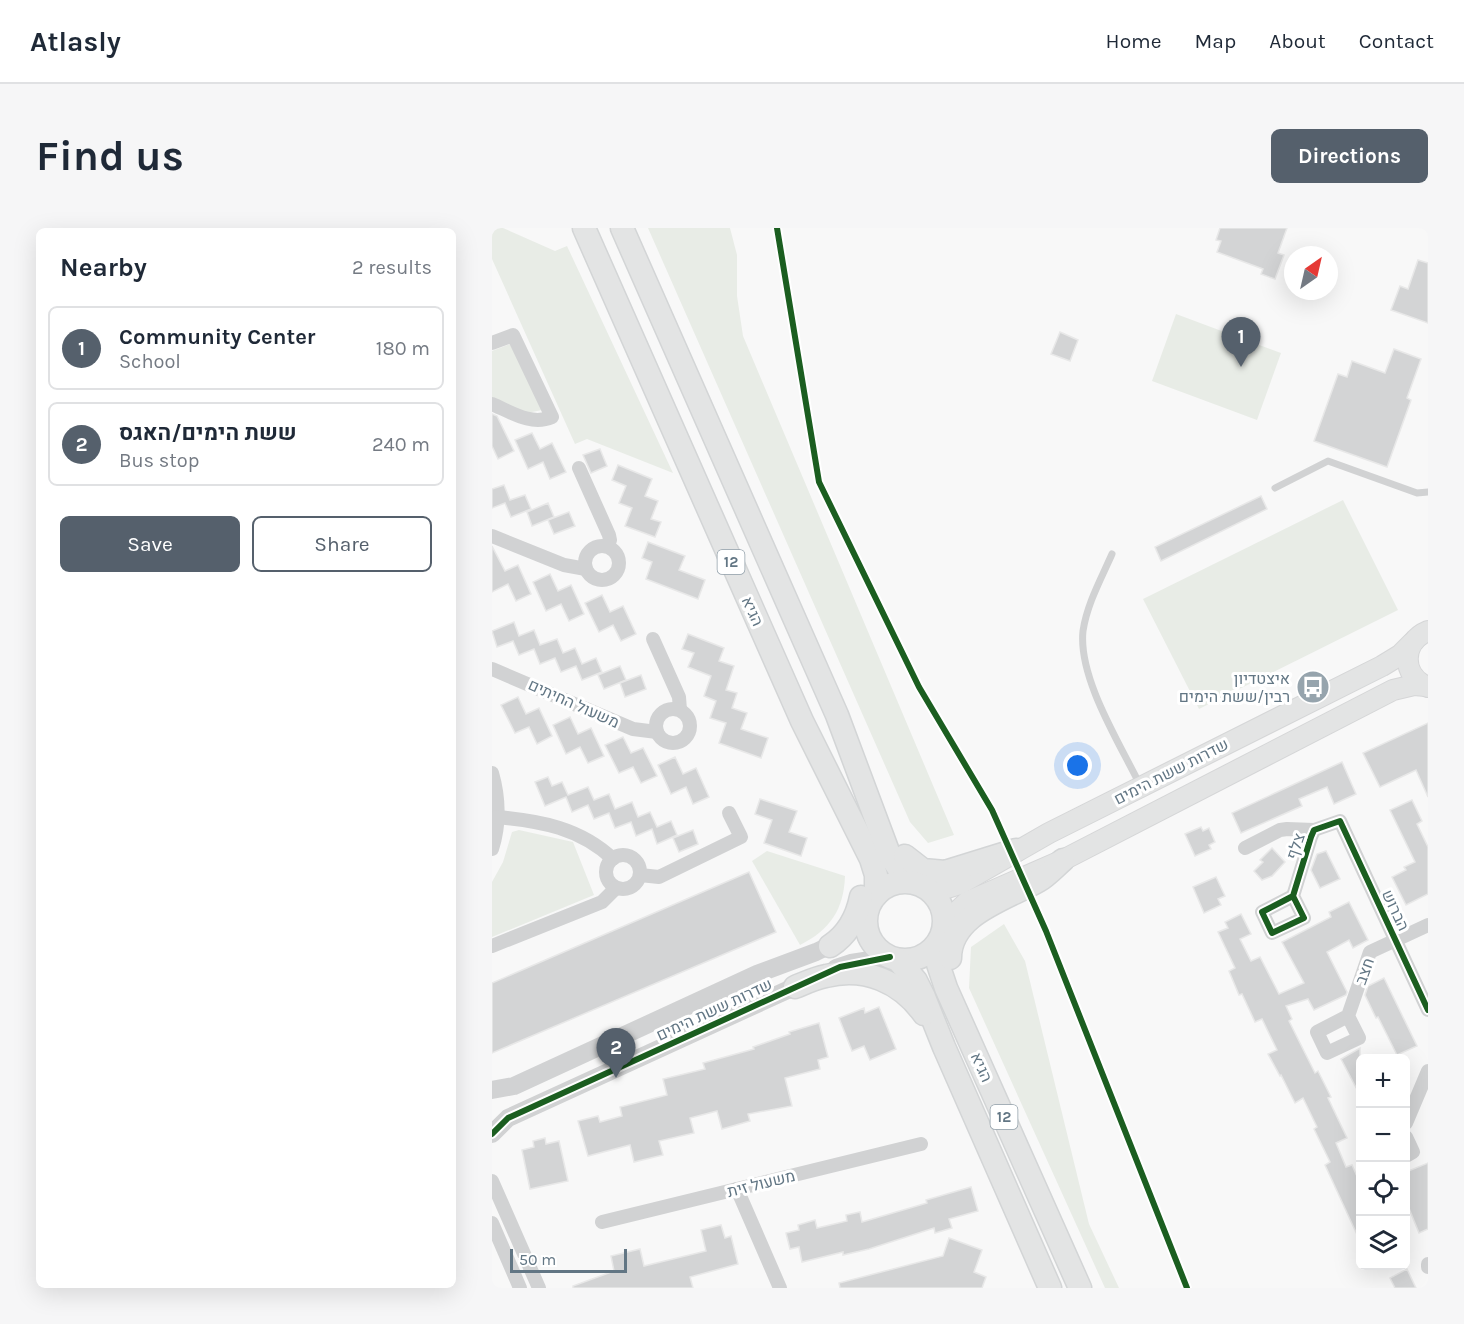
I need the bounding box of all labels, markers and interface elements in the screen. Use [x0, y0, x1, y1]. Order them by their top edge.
text: Atlasly [30, 25, 121, 58]
text: Home [1106, 29, 1162, 53]
text: Map [1195, 29, 1236, 53]
text: About [1269, 29, 1326, 53]
text: Contact [1359, 29, 1434, 53]
button: Directions [1271, 129, 1428, 183]
text: Find us [36, 131, 184, 181]
north arrow [1284, 246, 1338, 300]
text: Nearby [60, 252, 147, 283]
text: 2 results [352, 256, 432, 279]
pin: 1 [1222, 318, 1260, 367]
text: Community Center [119, 324, 315, 350]
text: 1 [78, 337, 85, 360]
text: 180 m [376, 337, 430, 360]
text: School [119, 350, 181, 373]
text: ששת הימים/האגס [119, 420, 297, 446]
text: 2 [75, 433, 88, 456]
text: 240 m [372, 433, 430, 456]
text: Bus stop [119, 449, 199, 472]
button: Save [60, 516, 240, 572]
button: Share [252, 516, 432, 572]
road number: 12 [718, 550, 744, 574]
street label: הגיא [738, 593, 767, 629]
place label: איצטדיון רבין/ששת הימים [1179, 669, 1290, 706]
bus stop icon: איצטדיון רבין/ששת הימים [1295, 669, 1331, 705]
street label: משעול החיתים [525, 675, 622, 732]
street label: שדרות ששת הימים [1111, 734, 1232, 809]
your location [1063, 751, 1092, 780]
street label: צלף [1282, 830, 1309, 862]
street label: הברוש [1378, 887, 1413, 934]
street label: חצב [1351, 955, 1378, 987]
street label: שדרות ששת הימים [653, 974, 775, 1045]
pin: 2 [596, 1028, 636, 1078]
street label: הגיא [967, 1049, 996, 1085]
map controls [1356, 1054, 1410, 1270]
button: + [1356, 1054, 1410, 1108]
road number: 12 [990, 1105, 1018, 1129]
button: − [1356, 1108, 1410, 1162]
button: locate [1356, 1162, 1410, 1216]
street label: משעול זית [725, 1166, 797, 1201]
button: layers [1356, 1216, 1410, 1270]
scale bar [510, 1246, 627, 1274]
text: 50 m [519, 1250, 556, 1269]

